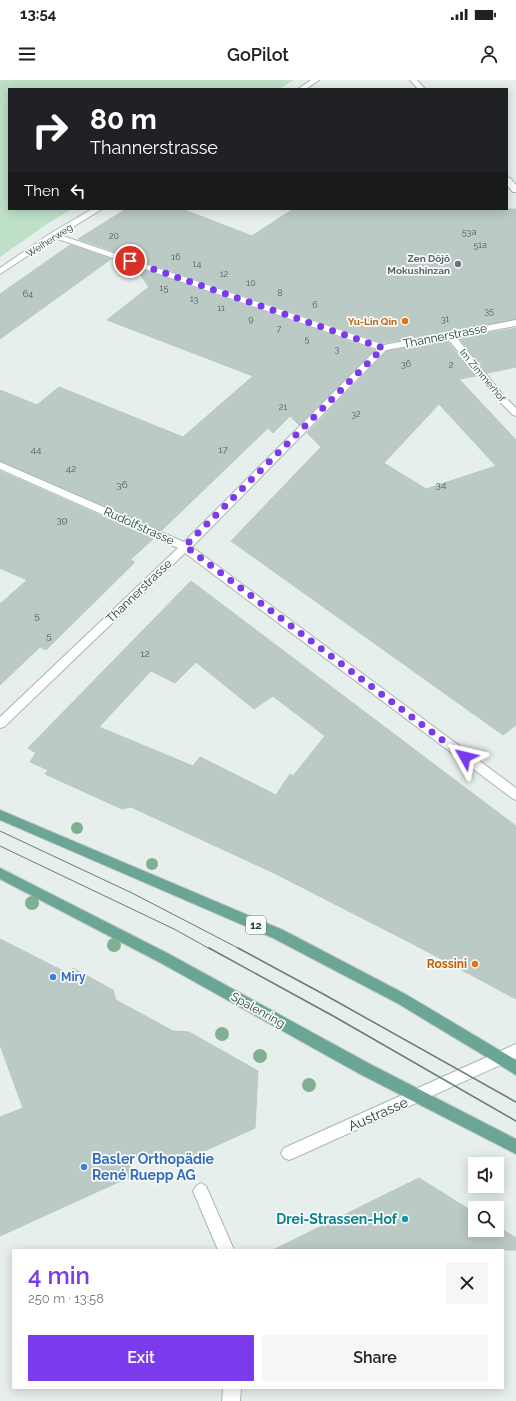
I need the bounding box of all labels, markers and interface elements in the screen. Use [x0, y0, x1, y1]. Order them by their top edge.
text: 13:54 [20, 5, 56, 23]
icon: menu [16, 43, 38, 65]
icon: person [478, 43, 500, 65]
text: GoPilot [227, 44, 289, 65]
text: 80 m [90, 103, 157, 136]
icon: right [24, 104, 76, 156]
text: Thannerstrasse [90, 137, 218, 158]
icon: left [67, 180, 89, 202]
text: Then [24, 182, 59, 200]
street label: Weiherweg [24, 221, 75, 259]
house number: 53a [462, 227, 476, 237]
house number: 20 [109, 231, 120, 241]
house number: 51a [473, 240, 487, 250]
pin [113, 244, 147, 278]
icon: arrive [119, 250, 141, 272]
house number: 16 [171, 252, 181, 262]
place label: Zen Dôjô Mokushinzan [387, 253, 450, 276]
house number: 14 [193, 259, 201, 269]
marker: Zen Dôjô Mokushinzan [453, 259, 463, 269]
house number: 12 [220, 269, 229, 279]
house number: 10 [246, 278, 256, 288]
house number: 15 [160, 283, 168, 293]
house number: 8 [277, 288, 283, 298]
house number: 64 [23, 289, 33, 299]
house number: 13 [190, 294, 199, 304]
house number: 6 [312, 300, 318, 310]
house number: 11 [217, 303, 225, 313]
house number: 35 [484, 306, 494, 316]
house number: 9 [248, 314, 254, 324]
house number: 31 [441, 314, 449, 324]
place label: Yu-Lin Qin [348, 316, 397, 327]
marker: Yu-Lin Qin [400, 316, 410, 326]
street label: Thannerstrasse [402, 321, 488, 351]
house number: 7 [277, 324, 282, 334]
house number: 5 [305, 334, 310, 344]
house number: 3 [335, 344, 340, 354]
street label: Im Zimmerhof [457, 347, 508, 404]
house number: 36 [401, 359, 412, 369]
house number: 2 [449, 360, 454, 370]
house number: 21 [279, 402, 287, 412]
house number: 32 [351, 409, 361, 419]
house number: 44 [31, 444, 42, 455]
house number: 17 [218, 444, 228, 455]
house number: 42 [66, 463, 76, 474]
house number: 36 [116, 479, 128, 490]
house number: 34 [436, 479, 447, 490]
street label: Rudolfstrasse [101, 504, 177, 548]
house number: 39 [56, 514, 68, 525]
street label: Thannerstrasse [103, 556, 175, 626]
house number: 5 [34, 610, 40, 621]
house number: 5 [46, 630, 52, 641]
house number: 12 [140, 648, 150, 659]
position arrow [444, 736, 486, 778]
road number: 12 [246, 916, 266, 934]
place label: Rossini [427, 957, 467, 971]
marker: Rossini [470, 959, 480, 969]
place label: Miry [61, 970, 86, 984]
marker: Miry [48, 972, 58, 982]
street label: Spalenring [228, 989, 288, 1031]
street label: Austrasse [346, 1094, 410, 1134]
place label: Basler Orthopädie René Ruepp AG [92, 1151, 215, 1183]
map controls [468, 1157, 504, 1237]
button: sound [468, 1157, 504, 1193]
marker: Basler Orthopädie René Ruepp AG [79, 1162, 89, 1172]
button: search [468, 1201, 504, 1237]
place label: Drei-Strassen-Hof [276, 1211, 398, 1227]
marker: Drei-Strassen-Hof [400, 1214, 410, 1224]
text: 4 min [28, 1261, 90, 1290]
button: close [446, 1262, 488, 1304]
text: 250 m · 13:58 [28, 1291, 104, 1306]
button: Exit [28, 1335, 254, 1381]
button: Share [262, 1335, 488, 1381]

